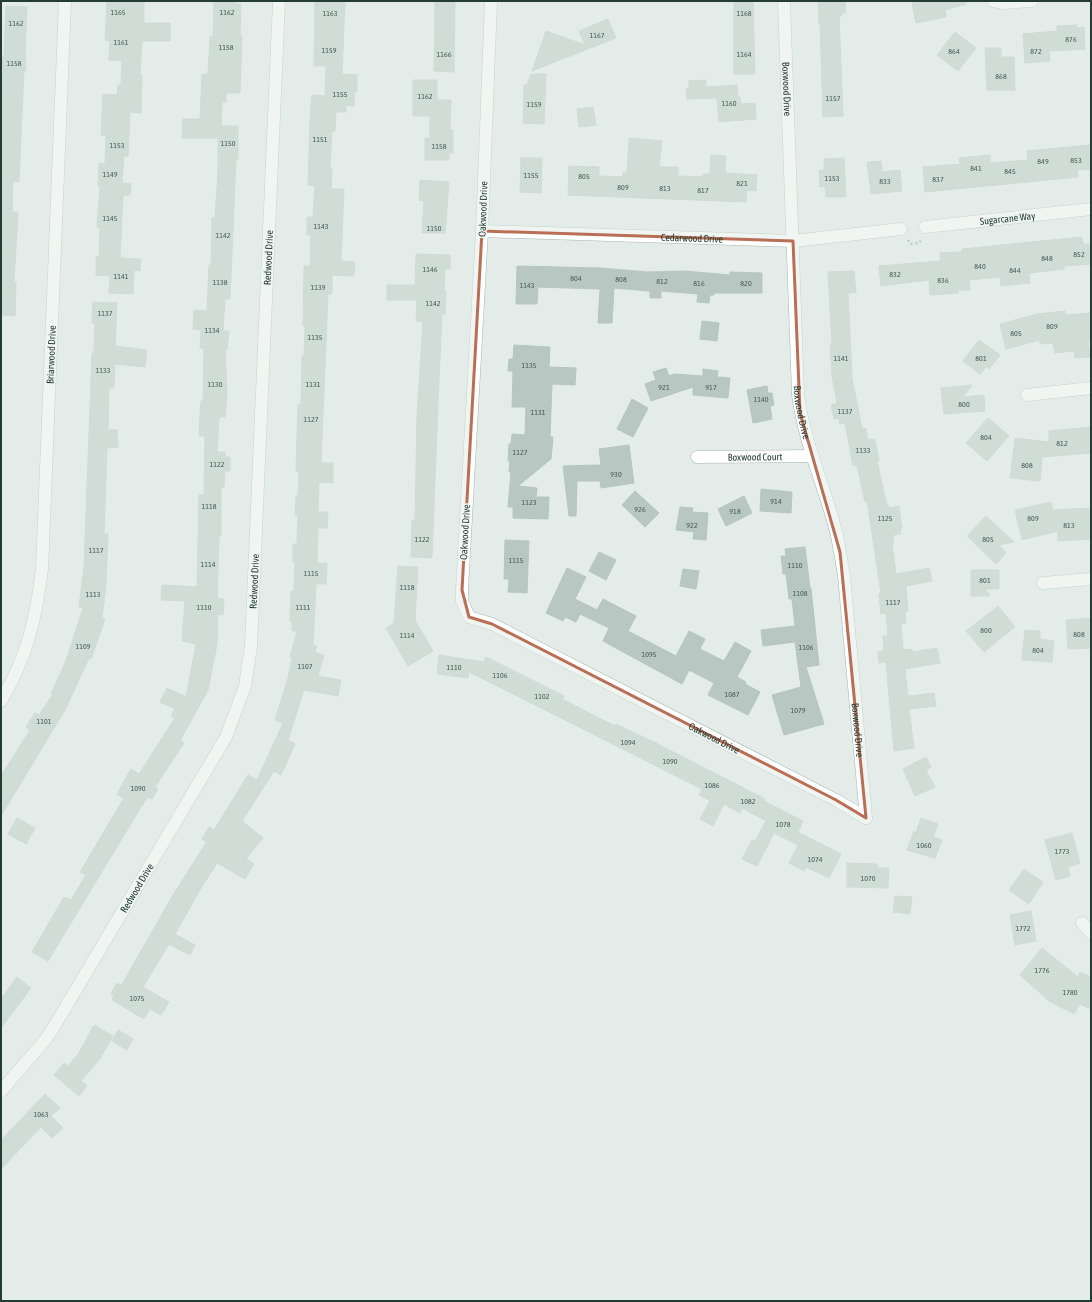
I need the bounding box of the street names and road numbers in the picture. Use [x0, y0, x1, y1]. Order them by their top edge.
street label: Boxwood Drive [781, 62, 794, 117]
street label: Oakwood Drive [477, 181, 489, 237]
street label: Sugarcane Way [979, 210, 1036, 227]
street label: Redwood Drive [261, 229, 275, 285]
street label: Cedarwood Drive [661, 231, 724, 244]
street label: Briarwood Drive [44, 325, 57, 384]
street label: Boxwood Drive [792, 385, 813, 441]
street label: Boxwood Court [728, 451, 782, 462]
street label: Oakwood Drive [458, 503, 472, 560]
street label: Redwood Drive [247, 553, 261, 609]
street label: Boxwood Drive [850, 703, 866, 758]
street label: Oakwood Drive [687, 720, 742, 756]
street label: Redwood Drive [118, 861, 156, 914]

